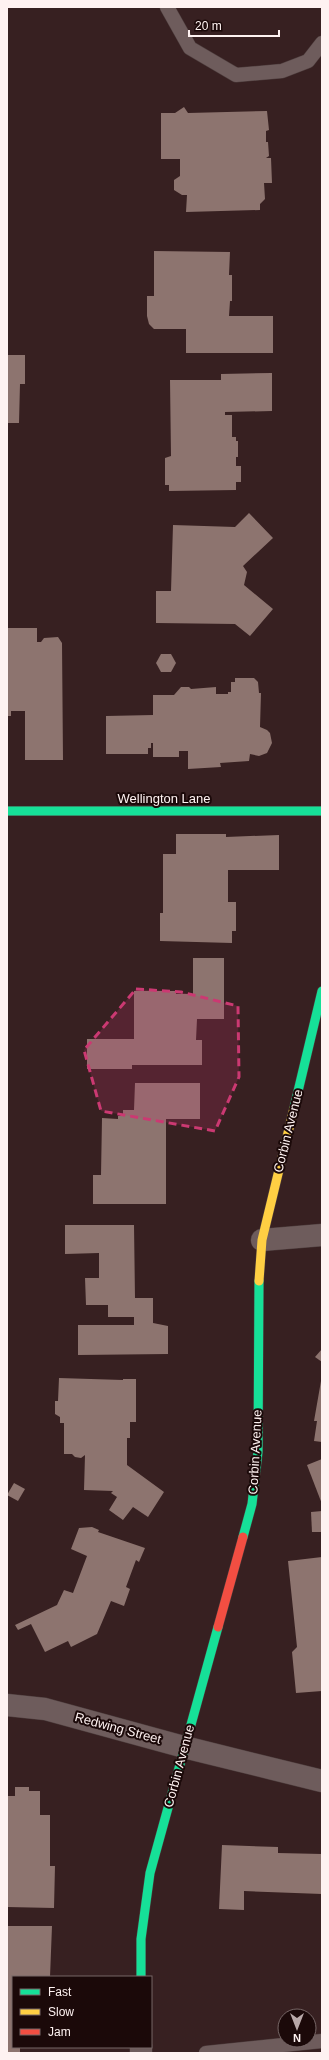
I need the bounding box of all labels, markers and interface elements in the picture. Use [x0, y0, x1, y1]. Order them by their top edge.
scale bar [189, 12, 279, 38]
text: 20 m [195, 19, 222, 33]
street label: Wellington Lane [118, 791, 211, 806]
street label: Corbin Avenue [270, 1088, 306, 1174]
street label: Corbin Avenue [245, 1409, 265, 1495]
street label: Redwing Street [73, 1709, 163, 1747]
street label: Corbin Avenue [161, 1723, 197, 1809]
legend [12, 1976, 152, 2048]
text: Fast [48, 1985, 72, 1999]
text: Slow [48, 2005, 74, 2019]
north arrow [277, 2008, 317, 2048]
text: Jam [48, 2025, 71, 2039]
text: N [293, 2032, 301, 2044]

